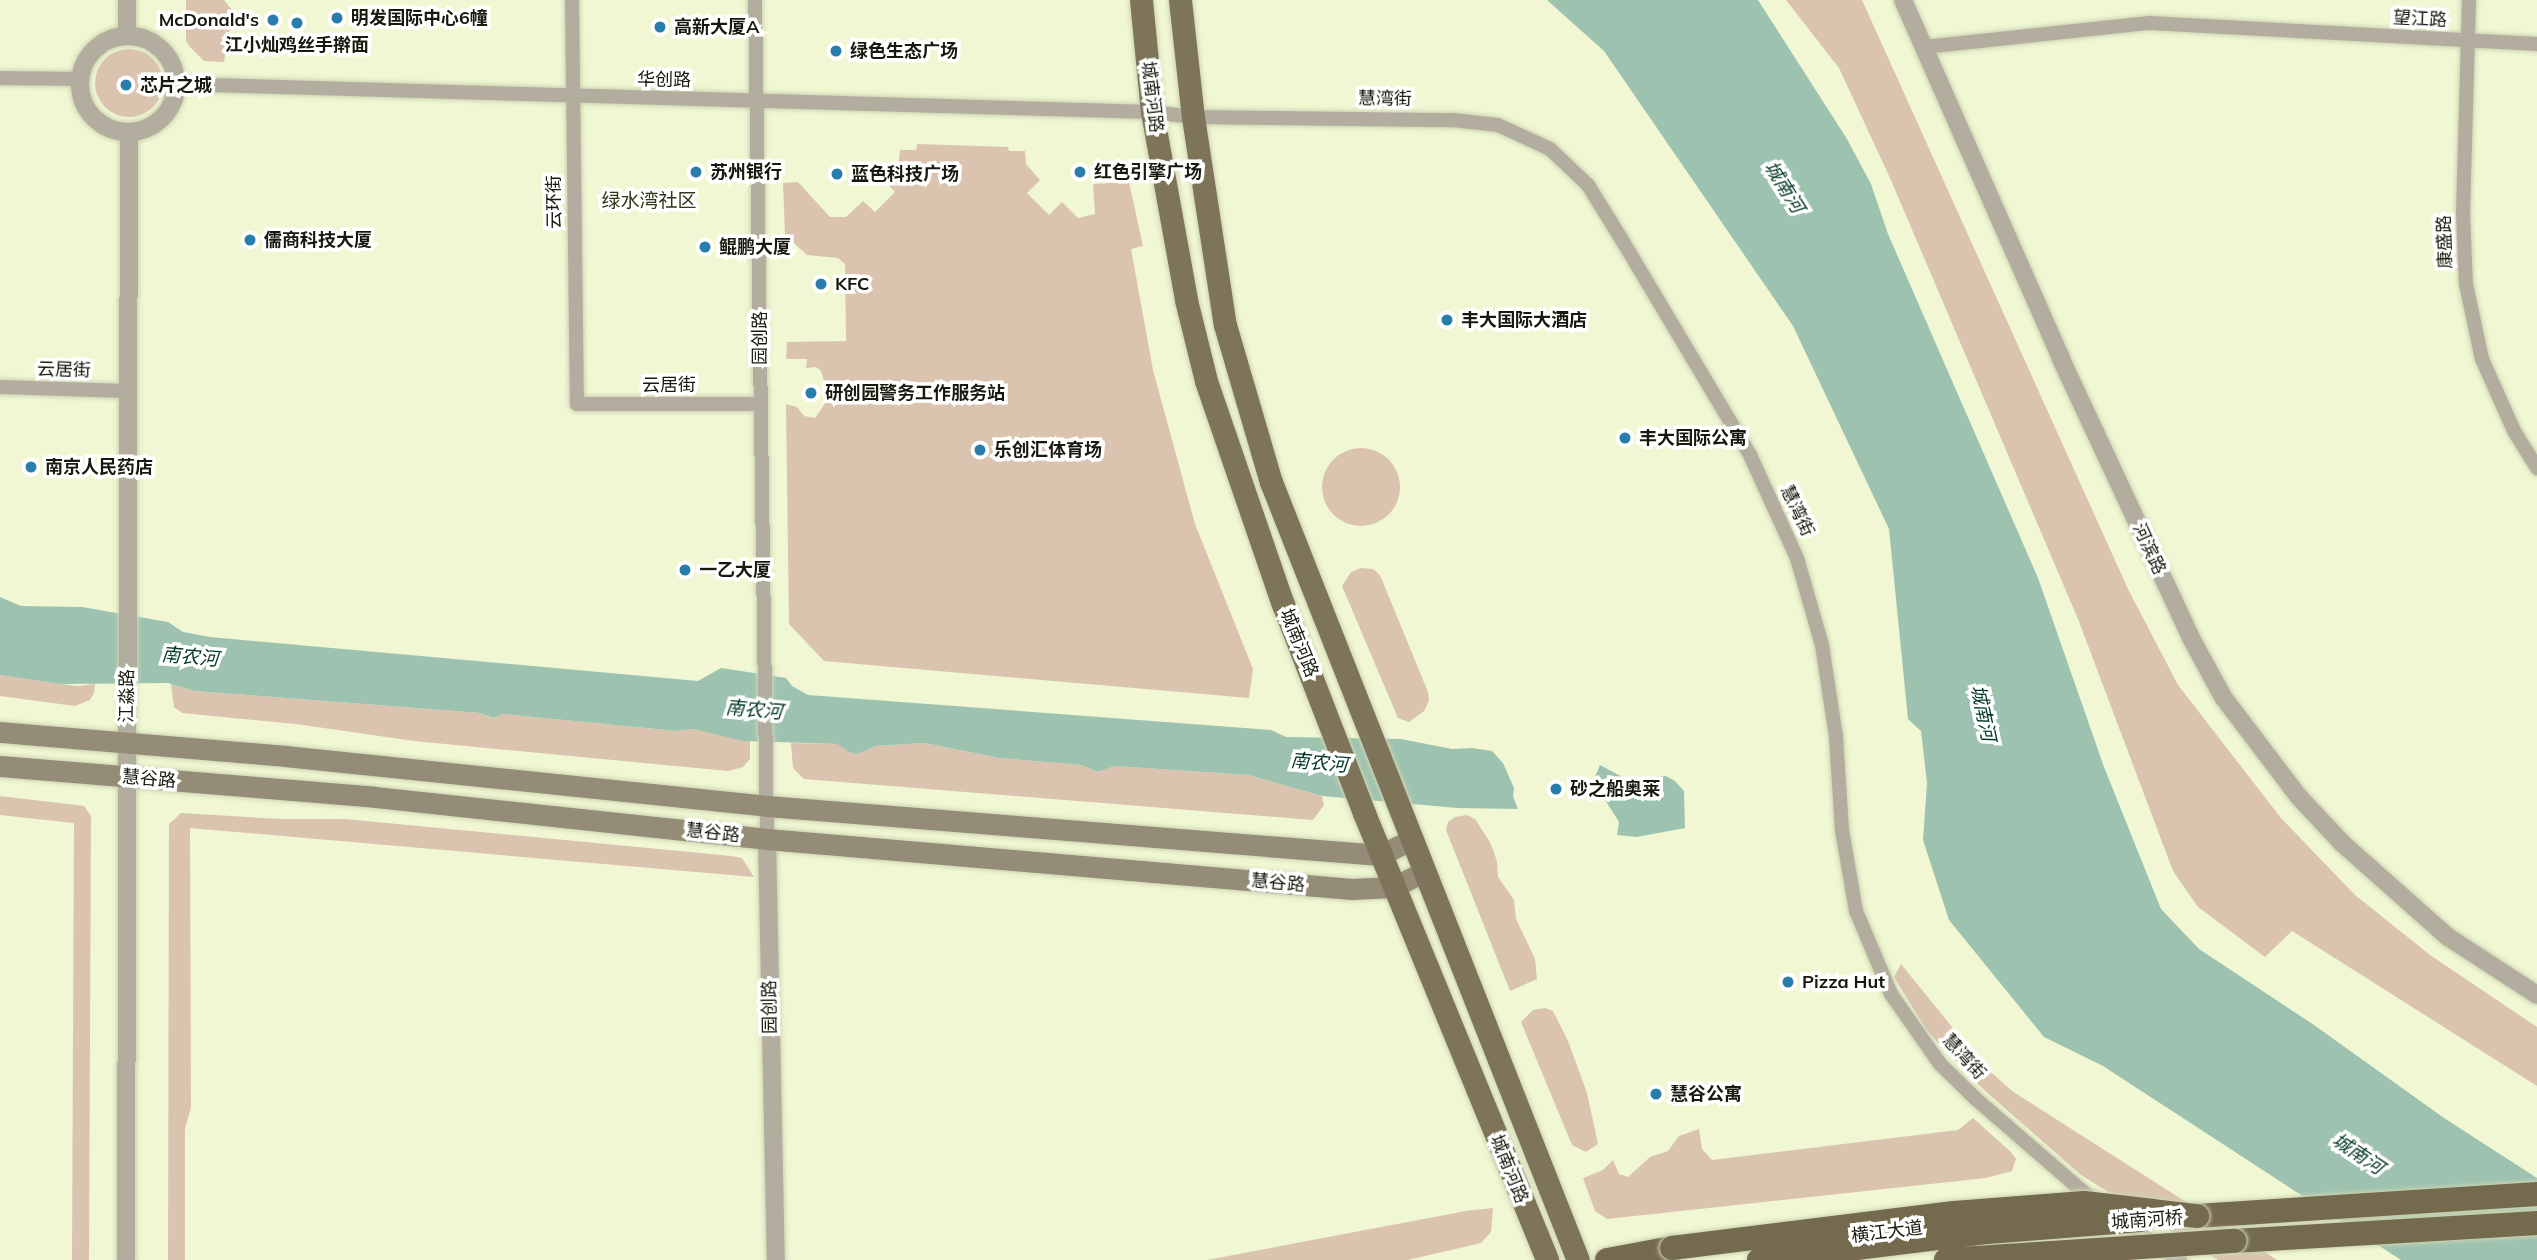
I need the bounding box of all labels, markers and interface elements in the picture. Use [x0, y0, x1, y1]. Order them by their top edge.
place label: 明发国际中心6幢 [351, 7, 488, 29]
street label: 望江路 [2392, 7, 2448, 31]
place label: McDonald's [159, 9, 259, 31]
marker: 明发国际中心6幢 [329, 10, 345, 26]
marker: McDonald's [265, 12, 281, 28]
marker: 江小灿鸡丝手擀面 [289, 15, 305, 31]
place label: 高新大厦A [674, 16, 759, 38]
marker: 高新大厦A [652, 19, 668, 35]
place label: 江小灿鸡丝手擀面 [225, 34, 369, 56]
place label: 绿色生态广场 [850, 40, 958, 62]
marker: 绿色生态广场 [828, 43, 844, 59]
street label: 城南河路 [1137, 60, 1167, 134]
street label: 华创路 [637, 69, 691, 91]
place label: 芯片之城 [140, 74, 212, 96]
marker: 芯片之城 [118, 77, 134, 93]
street label: 慧湾街 [1358, 88, 1412, 110]
water label: 城南河 [1759, 157, 1809, 217]
place label: 苏州银行 [710, 161, 782, 183]
place label: 红色引擎广场 [1094, 161, 1202, 183]
place label: 蓝色科技广场 [851, 163, 959, 185]
marker: 苏州银行 [688, 164, 704, 180]
marker: 红色引擎广场 [1072, 164, 1088, 180]
marker: 蓝色科技广场 [829, 166, 845, 182]
street label: 云环街 [543, 175, 565, 229]
district label: 绿水湾社区 [602, 190, 696, 212]
street label: 康盛路 [2433, 215, 2457, 269]
place label: 儒商科技大厦 [264, 229, 372, 251]
marker: 儒商科技大厦 [242, 232, 258, 248]
place label: 鲲鹏大厦 [719, 236, 791, 258]
marker: 鲲鹏大厦 [697, 239, 713, 255]
place label: KFC [835, 273, 869, 295]
marker: KFC [813, 276, 829, 292]
place label: 丰大国际大酒店 [1461, 309, 1587, 331]
street label: 园创路 [749, 311, 771, 365]
marker: 丰大国际大酒店 [1439, 312, 1455, 328]
street label: 云居街 [37, 358, 91, 382]
street label: 云居街 [642, 374, 696, 396]
place label: 研创园警务工作服务站 [825, 382, 1005, 404]
marker: 研创园警务工作服务站 [803, 385, 819, 401]
place label: 丰大国际公寓 [1639, 427, 1747, 449]
marker: 丰大国际公寓 [1617, 430, 1633, 446]
place label: 乐创汇体育场 [994, 439, 1102, 461]
marker: 乐创汇体育场 [972, 442, 988, 458]
place label: 南京人民药店 [45, 456, 153, 478]
marker: 南京人民药店 [23, 459, 39, 475]
street label: 慧湾街 [1776, 482, 1818, 540]
street label: 河滨路 [2128, 520, 2170, 578]
place label: 一乙大厦 [699, 559, 771, 581]
marker: 一乙大厦 [677, 562, 693, 578]
street label: 城南河路 [1276, 606, 1322, 680]
water label: 南农河 [161, 643, 219, 671]
street label: 江淼路 [116, 669, 138, 723]
water label: 城南河 [1966, 683, 2000, 743]
water label: 南农河 [725, 696, 783, 724]
water label: 南农河 [1290, 749, 1348, 777]
street label: 慧谷路 [121, 766, 177, 792]
place label: 砂之船奥莱 [1570, 778, 1660, 800]
marker: 砂之船奥莱 [1548, 781, 1564, 797]
street label: 慧谷路 [685, 819, 741, 847]
street label: 慧谷路 [1250, 870, 1306, 896]
place label: Pizza Hut [1802, 971, 1885, 993]
marker: Pizza Hut [1780, 974, 1796, 990]
street label: 园创路 [759, 980, 781, 1034]
street label: 慧湾街 [1938, 1030, 1990, 1084]
place label: 慧谷公寓 [1670, 1083, 1742, 1105]
marker: 慧谷公寓 [1648, 1086, 1664, 1102]
water label: 城南河 [2328, 1129, 2388, 1179]
street label: 城南河路 [1486, 1132, 1532, 1206]
street label: 城南河桥 [2110, 1207, 2184, 1233]
street label: 横江大道 [1850, 1217, 1924, 1247]

